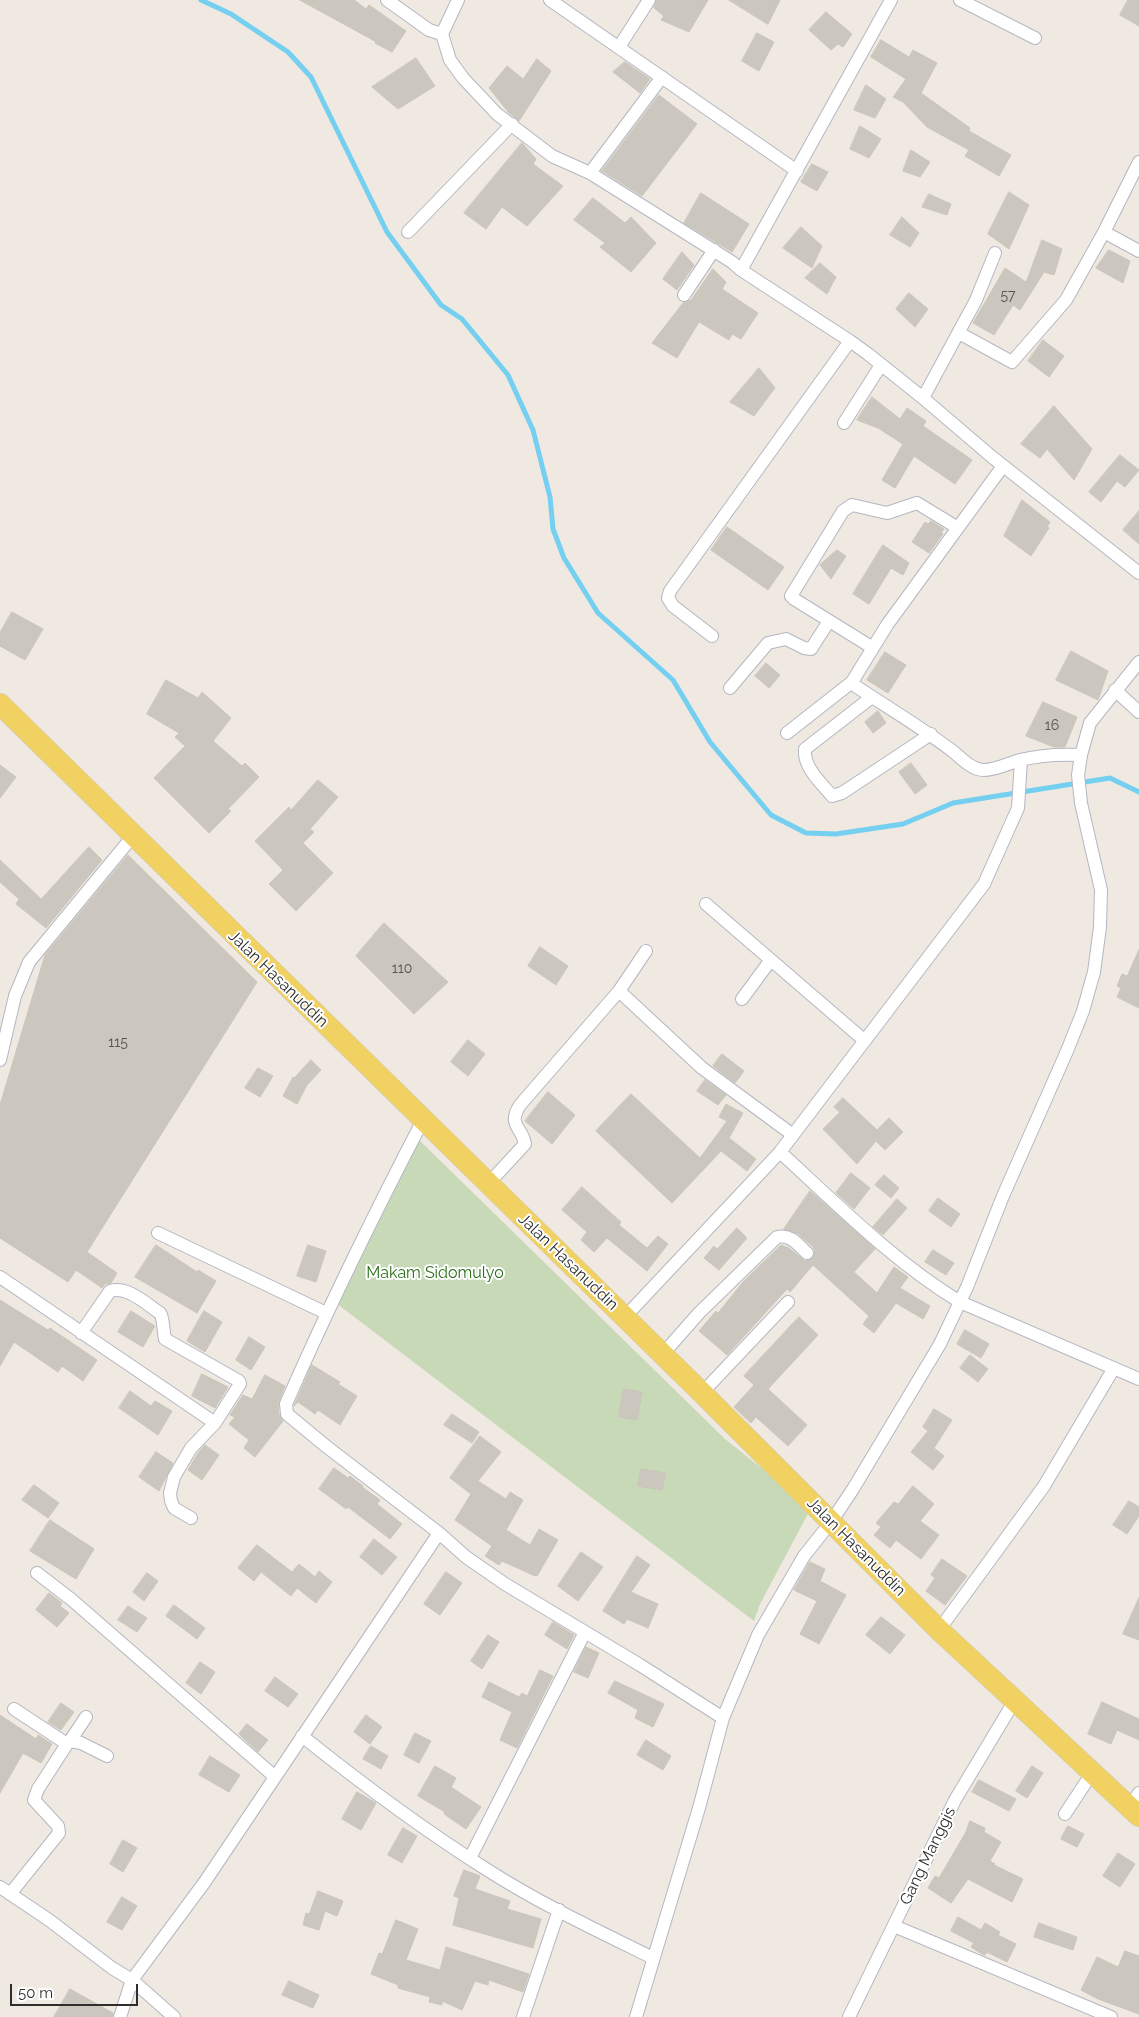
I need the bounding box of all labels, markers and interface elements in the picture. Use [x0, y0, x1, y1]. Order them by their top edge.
house number: 57 [1000, 288, 1016, 304]
house number: 16 [1045, 718, 1059, 734]
street label: Jalan Hasanuddin [224, 927, 332, 1031]
house number: 110 [392, 961, 412, 977]
house number: 115 [108, 1035, 128, 1051]
street label: Jalan Hasanuddin [514, 1210, 622, 1314]
park label: Makam Sidomulyo [366, 1263, 504, 1283]
street label: Jalan Hasanuddin [803, 1494, 909, 1600]
street label: Gang Manggis [896, 1804, 960, 1908]
scale bar [12, 1974, 140, 2006]
text: 50 m [18, 1984, 53, 2002]

